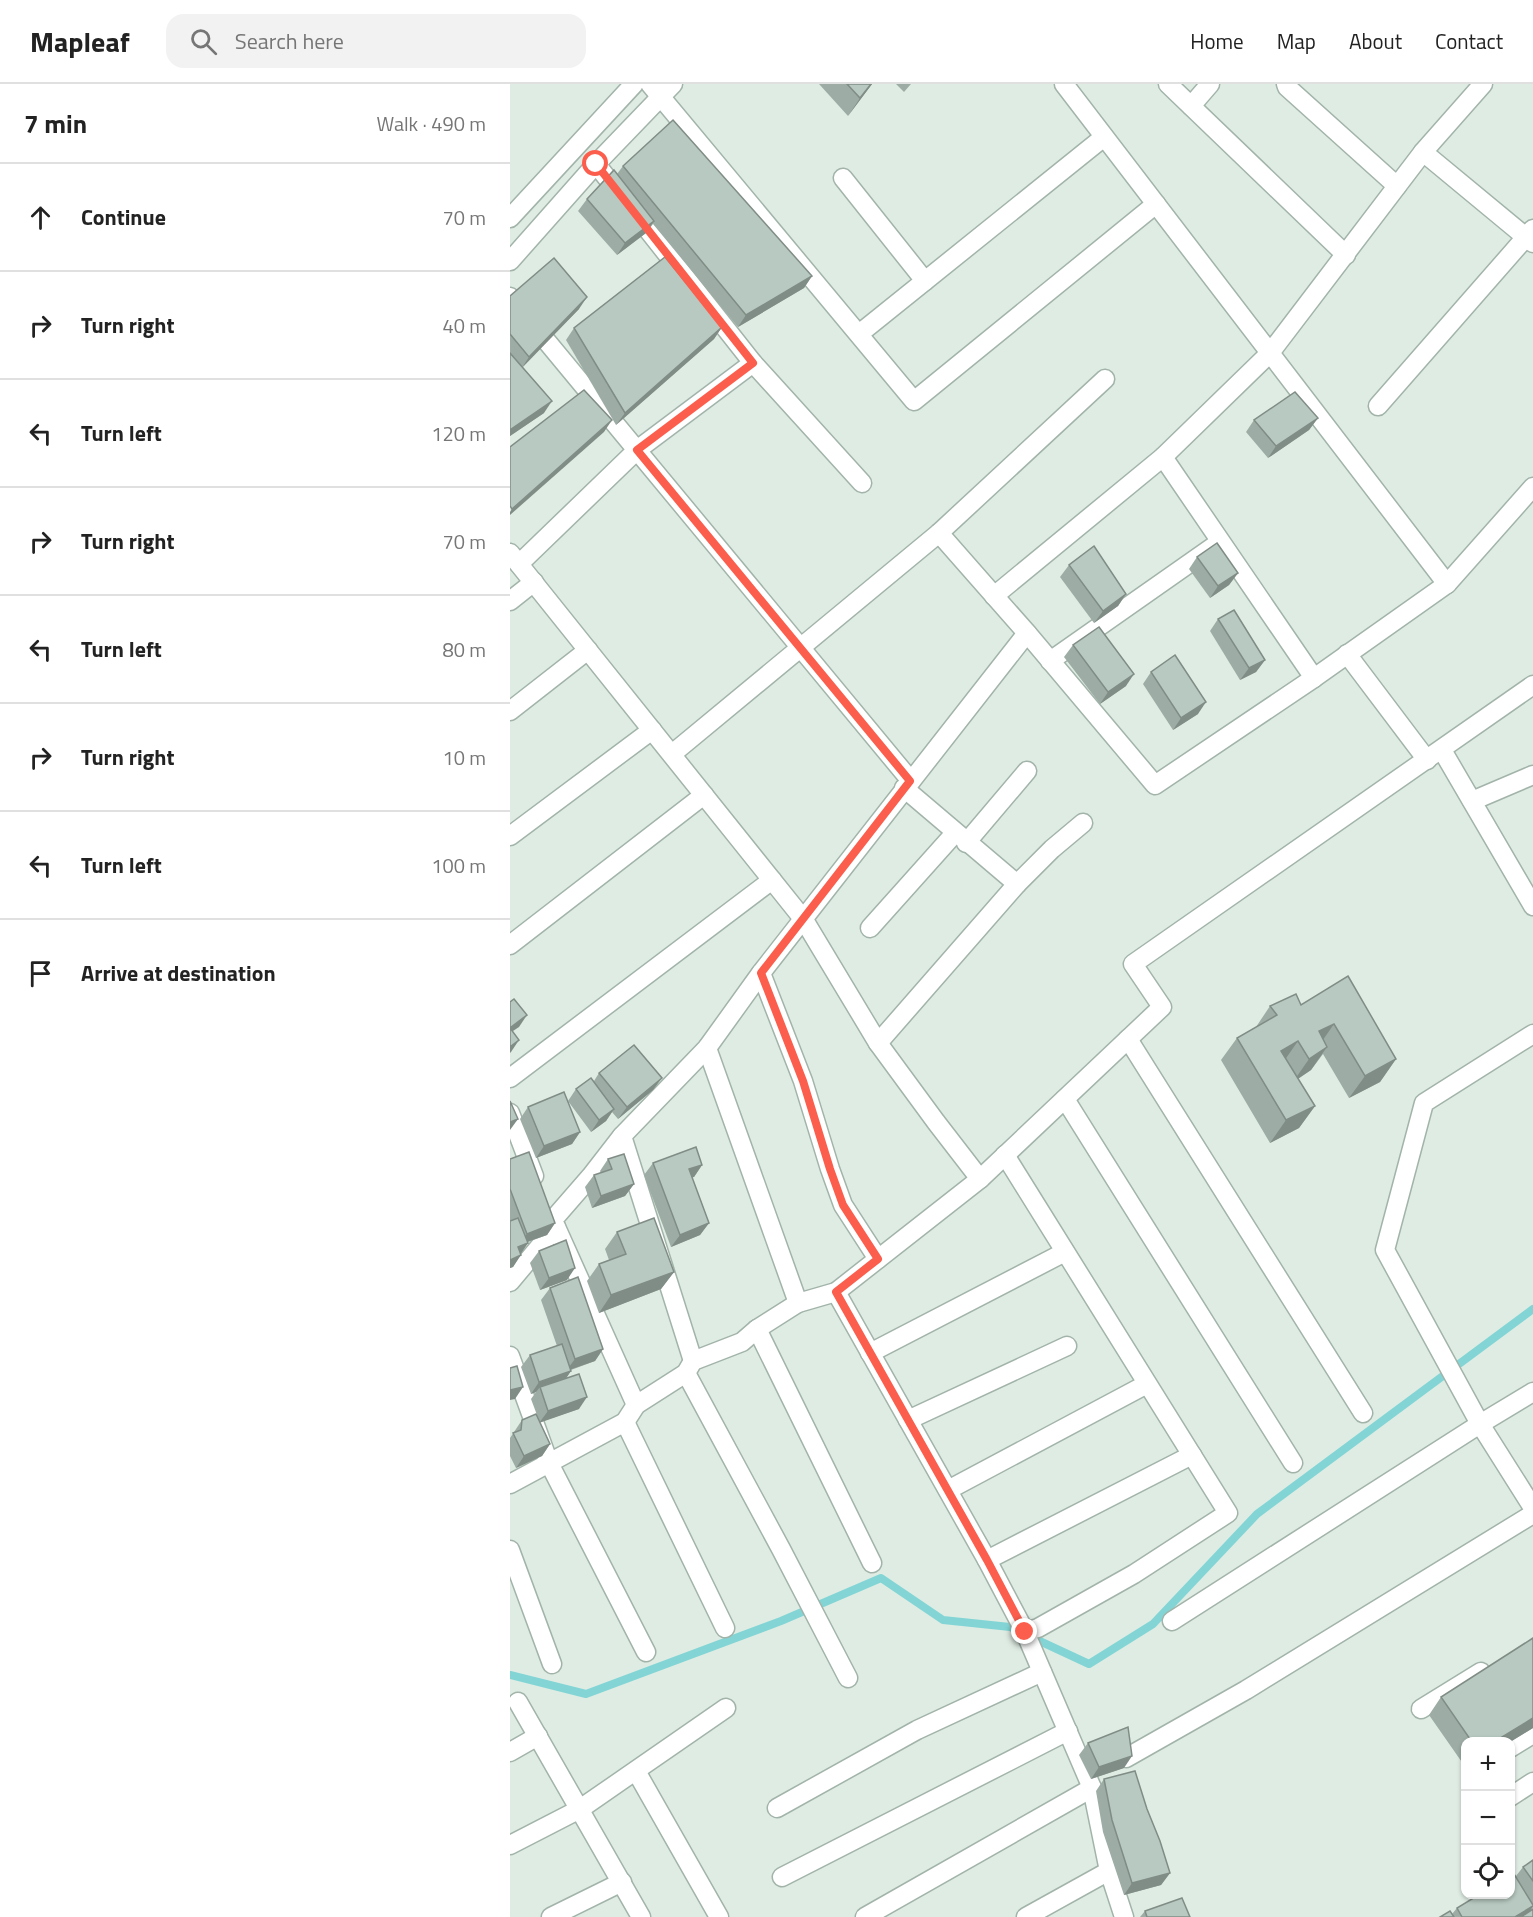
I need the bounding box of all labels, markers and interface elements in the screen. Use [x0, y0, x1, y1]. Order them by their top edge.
search box [166, 14, 586, 68]
text: Mapleaf [30, 20, 130, 63]
text: Search here [235, 24, 344, 58]
icon: search [187, 25, 220, 58]
text: Home [1190, 25, 1244, 57]
text: Map [1277, 25, 1316, 57]
text: About [1349, 25, 1402, 57]
text: Contact [1435, 25, 1503, 57]
text: 7 min [24, 104, 87, 143]
text: Walk · 490 m [377, 108, 486, 139]
route start [582, 150, 608, 176]
text: Continue [81, 200, 166, 234]
icon: ahead [24, 201, 57, 234]
text: 70 m [442, 202, 486, 233]
text: Turn right [81, 308, 175, 342]
icon: right [24, 309, 57, 342]
text: 40 m [442, 310, 486, 341]
text: Turn left [81, 416, 162, 450]
icon: left [24, 417, 57, 450]
text: 120 m [431, 418, 486, 449]
text: Turn right [81, 524, 175, 558]
icon: right [24, 525, 57, 558]
text: 70 m [442, 526, 486, 557]
text: Turn left [81, 632, 162, 666]
icon: left [24, 633, 57, 666]
text: 80 m [442, 634, 486, 665]
text: Turn right [81, 740, 175, 774]
icon: right [24, 741, 57, 774]
text: 10 m [442, 742, 486, 773]
text: Turn left [81, 848, 162, 882]
icon: left [24, 849, 57, 882]
text: 100 m [431, 850, 486, 881]
text: Arrive at destination [81, 956, 276, 990]
icon: arrive [24, 957, 57, 990]
route end [1011, 1618, 1037, 1644]
map controls [1461, 1737, 1515, 1899]
button: + [1461, 1737, 1515, 1791]
button: − [1461, 1791, 1515, 1845]
button: locate [1461, 1845, 1515, 1899]

